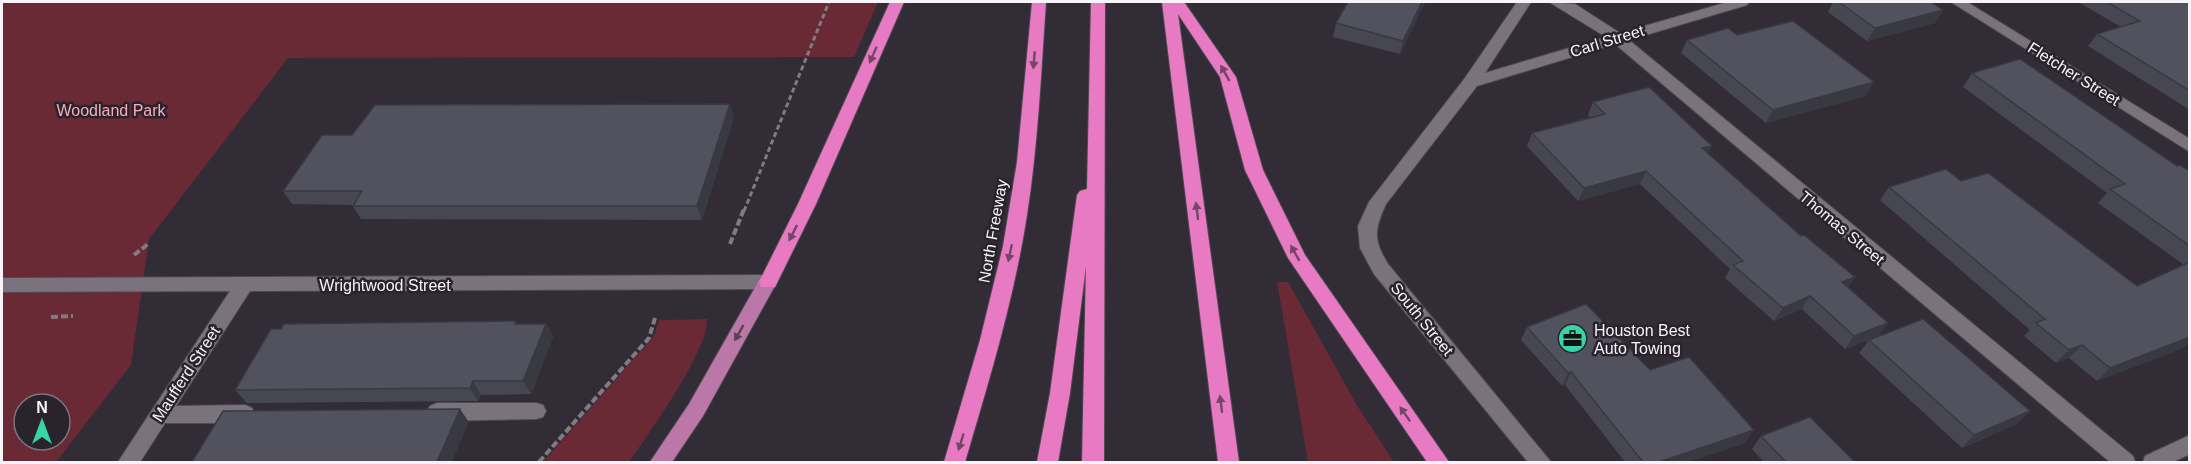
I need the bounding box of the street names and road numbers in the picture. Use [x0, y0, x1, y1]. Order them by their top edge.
street label: Carl Street [1568, 22, 1647, 60]
street label: Fletcher Street [2025, 39, 2123, 109]
street label: North Freeway [976, 178, 1010, 284]
street label: Thomas Street [1796, 188, 1888, 269]
street label: Wrightwood Street [319, 277, 451, 294]
street label: South Street [1387, 279, 1457, 359]
street label: Maufferd Street [149, 323, 223, 425]

